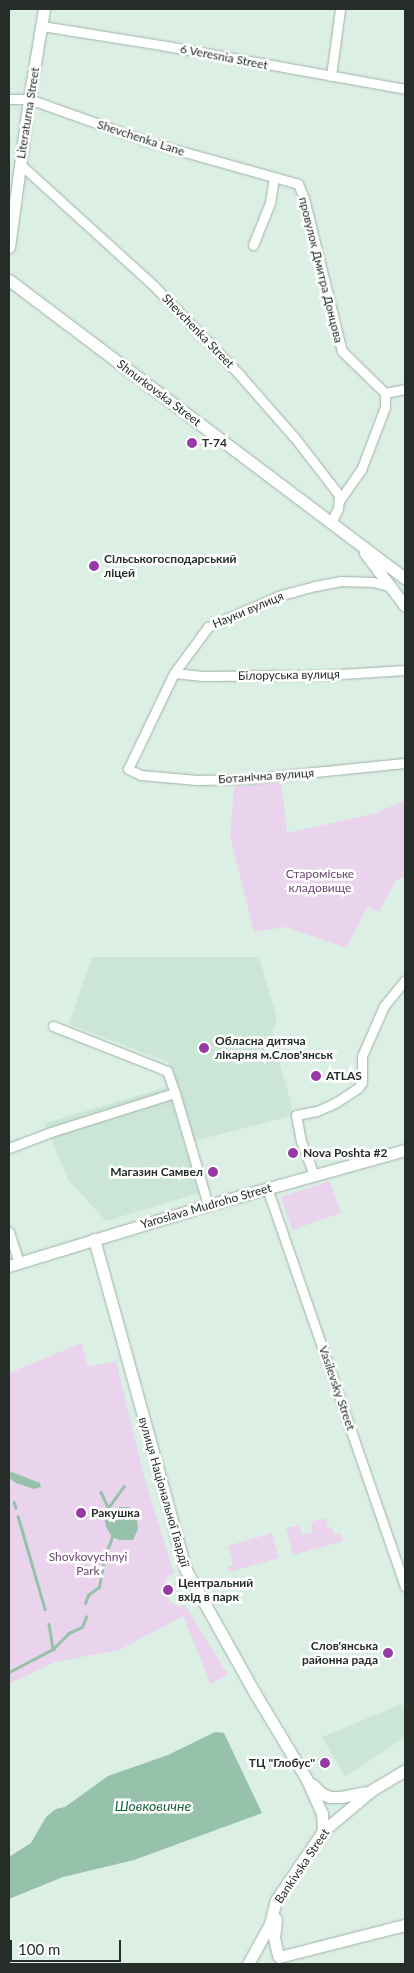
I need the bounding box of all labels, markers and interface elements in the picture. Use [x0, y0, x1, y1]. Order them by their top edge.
street label: 6 Veresnia Street [179, 41, 269, 73]
street label: Literaturna Street [14, 66, 42, 160]
street label: Shevchenka Lane [95, 117, 187, 159]
street label: провулок Дмитра Донцова [296, 196, 346, 344]
street label: Shevchenka Street [159, 291, 237, 371]
street label: Shnurkovska Street [114, 357, 204, 429]
place label: Т-74 [202, 436, 227, 450]
marker: Т-74 [186, 437, 198, 449]
place label: Сільськогосподарський ліцей [104, 552, 236, 580]
marker: Сільськогосподарський ліцей [88, 560, 100, 572]
street label: Науки вулиця [210, 589, 286, 631]
street label: Білоруська вулиця [238, 667, 340, 683]
street label: Ботанічна вулиця [218, 765, 314, 787]
park label: Староміське кладовище [286, 867, 354, 895]
place label: Обласна дитяча лікарня м.Слов'янськ [215, 1034, 333, 1062]
marker: Обласна дитяча лікарня м.Слов'янськ [197, 1041, 211, 1055]
place label: ATLAS [326, 1069, 362, 1083]
marker: ATLAS [310, 1070, 322, 1082]
place label: Nova Poshta #2 [303, 1146, 387, 1160]
marker: Nova Poshta #2 [287, 1147, 299, 1159]
place label: Магазин Самвел [110, 1165, 203, 1179]
marker: Магазин Самвел [207, 1166, 219, 1178]
street label: Yaroslava Mudroho Street [139, 1180, 273, 1232]
street label: Vasilevsky Street [316, 1344, 358, 1432]
street label: вулиця Національної Гвардії [136, 1415, 192, 1569]
place label: Ракушка [91, 1506, 140, 1520]
marker: Ракушка [75, 1507, 87, 1519]
park label: Shovkovychnyi Park [49, 1550, 127, 1578]
place label: Центральний вхід в парк [178, 1576, 253, 1604]
marker: Центральний вхід в парк [162, 1584, 174, 1596]
place label: Слов'янська районна рада [302, 1639, 378, 1667]
marker: Слов'янська районна рада [382, 1647, 394, 1659]
place label: ТЦ "Глобус" [249, 1756, 315, 1770]
marker: ТЦ "Глобус" [319, 1757, 331, 1769]
water label: Шовковичне [115, 1798, 191, 1814]
street label: Bankivska Street [272, 1826, 332, 1906]
scale bar [12, 1930, 124, 1962]
text: 100 m [18, 1940, 60, 1958]

